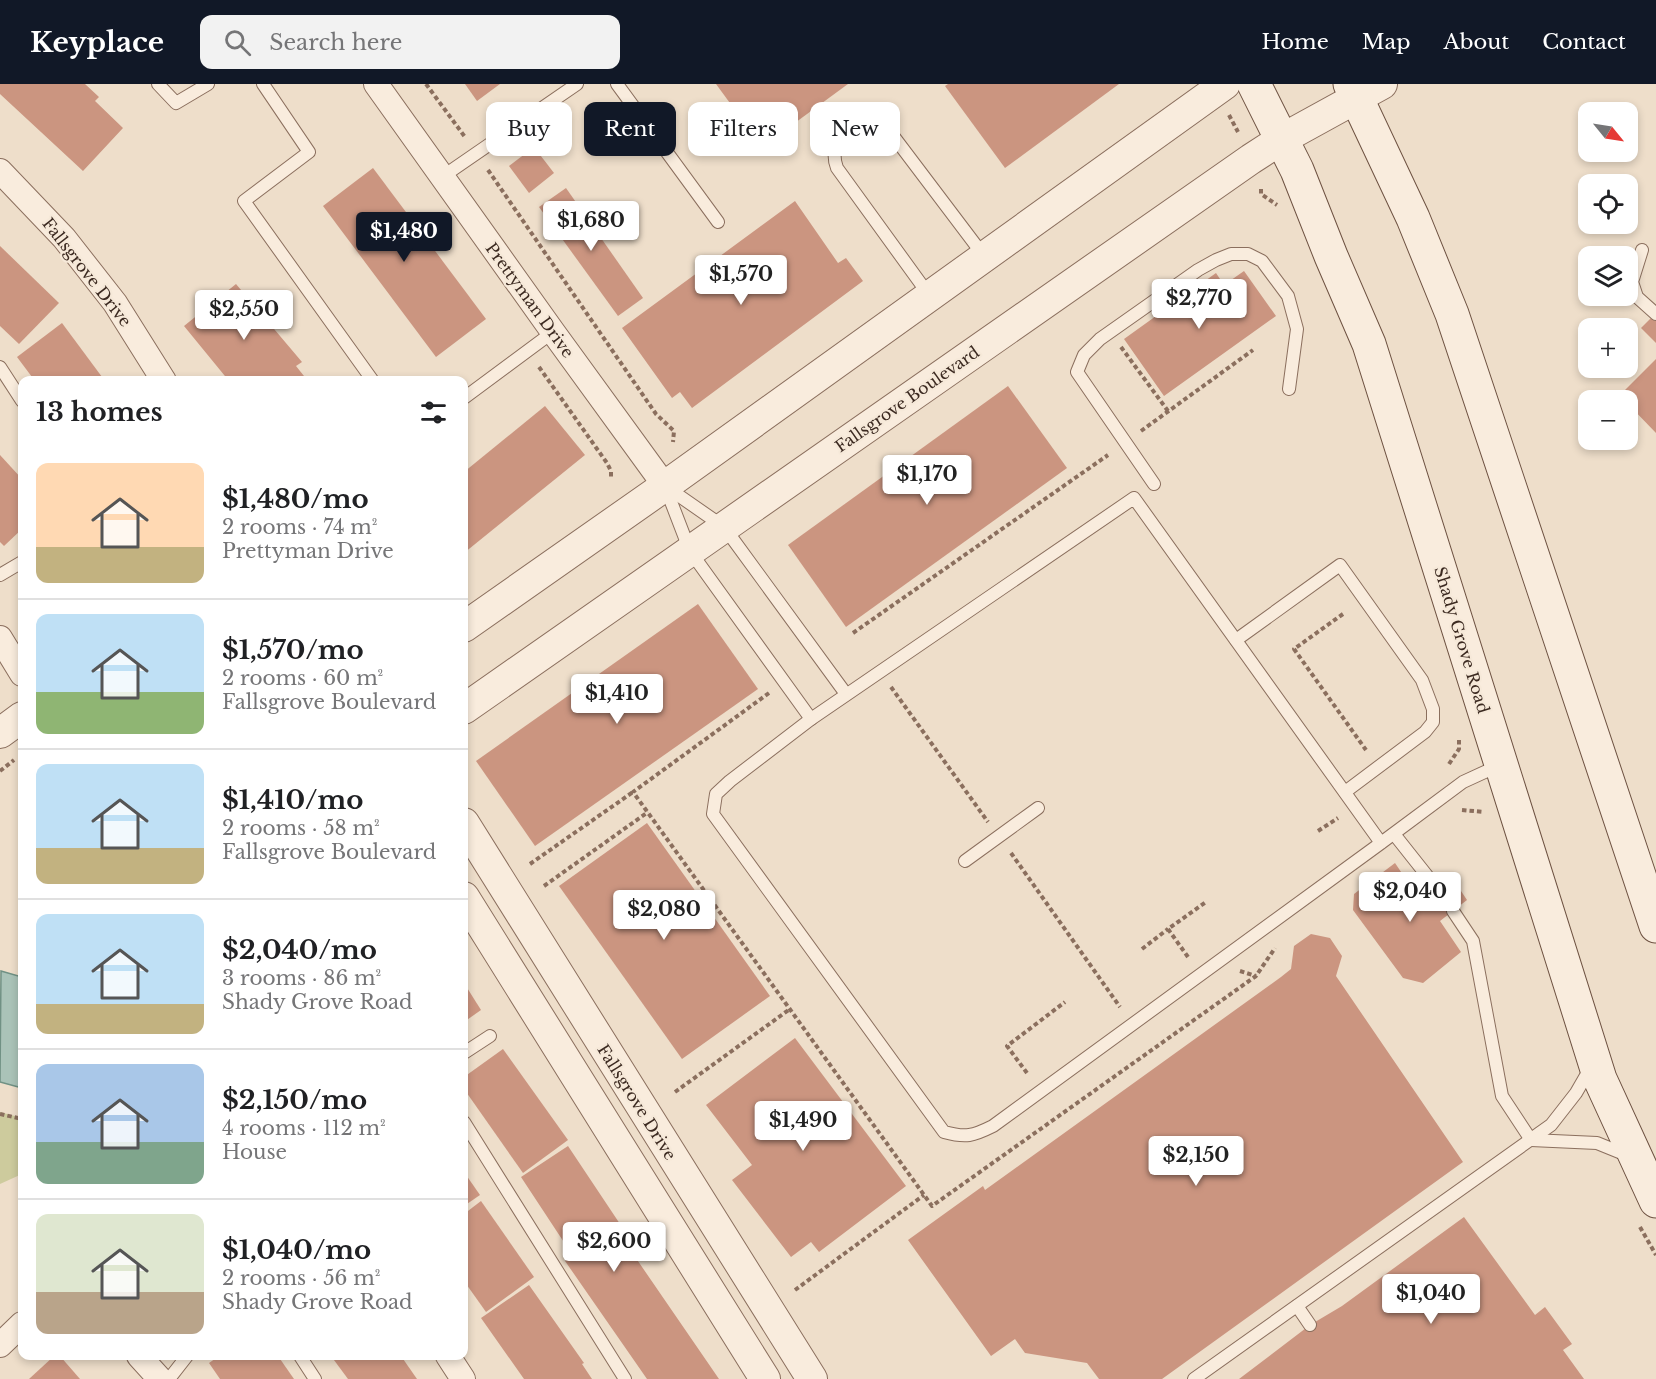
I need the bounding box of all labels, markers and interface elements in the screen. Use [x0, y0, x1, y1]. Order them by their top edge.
search box [200, 15, 620, 69]
text: Keyplace [30, 25, 164, 60]
icon: search [221, 26, 254, 59]
text: Search here [269, 29, 402, 56]
text: Home [1262, 29, 1329, 55]
text: Map [1362, 29, 1410, 55]
text: About [1443, 29, 1509, 55]
text: Contact [1542, 29, 1626, 55]
chip: Buy [486, 102, 572, 156]
chip: Rent [584, 102, 676, 156]
chip: Filters [688, 102, 798, 156]
chip: New [810, 102, 900, 156]
north arrow [1578, 102, 1638, 162]
map controls [1578, 102, 1638, 450]
button: locate [1578, 174, 1638, 234]
pin: $1,680 [542, 201, 640, 252]
text: $1,680 [557, 208, 625, 232]
pin: $1,480 [355, 212, 453, 263]
street label: Fallsgrove Drive [38, 214, 136, 330]
text: $1,480 [370, 219, 438, 243]
street label: Prettyman Drive [482, 239, 578, 361]
button: layers [1578, 246, 1638, 306]
pin: $1,570 [692, 255, 790, 306]
text: $1,570 [709, 262, 773, 286]
pin: $2,770 [1150, 279, 1248, 330]
text: $2,770 [1166, 286, 1232, 310]
pin: $2,550 [195, 290, 293, 341]
text: $2,550 [209, 297, 279, 321]
button: + [1578, 318, 1638, 378]
street label: Fallsgrove Boulevard [831, 342, 983, 456]
button: − [1578, 390, 1638, 450]
text: 13 homes [36, 396, 163, 428]
icon: filters [417, 396, 450, 429]
pin: $1,170 [878, 455, 976, 506]
text: $1,170 [897, 462, 957, 486]
text: $1,480/mo [222, 483, 369, 515]
icon: home [84, 487, 156, 559]
text: 2 rooms · 74 m² [222, 515, 378, 539]
text: Prettyman Drive [222, 539, 394, 563]
street label: Shady Grove Road [1430, 564, 1494, 716]
text: $1,570/mo [222, 634, 364, 666]
icon: home [84, 638, 156, 710]
text: 2 rooms · 60 m² [222, 666, 383, 690]
pin: $1,410 [568, 674, 666, 725]
text: $1,410 [585, 681, 649, 705]
text: Fallsgrove Boulevard [222, 690, 436, 714]
text: $1,410/mo [222, 784, 363, 816]
icon: home [84, 788, 156, 860]
text: 2 rooms · 58 m² [222, 816, 380, 840]
text: Fallsgrove Boulevard [222, 840, 436, 864]
pin: $2,040 [1361, 872, 1459, 923]
text: $2,040 [1373, 879, 1447, 903]
pin: $2,080 [615, 890, 713, 941]
text: $2,080 [627, 897, 701, 921]
text: $2,040/mo [222, 934, 377, 966]
icon: home [84, 938, 156, 1010]
text: 3 rooms · 86 m² [222, 966, 381, 990]
text: Shady Grove Road [222, 990, 413, 1014]
street label: Fallsgrove Drive [593, 1040, 681, 1164]
text: $2,150/mo [222, 1084, 367, 1116]
icon: home [84, 1088, 156, 1160]
pin: $1,490 [754, 1101, 852, 1152]
text: $1,490 [769, 1108, 837, 1132]
text: 4 rooms · 112 m² [222, 1116, 386, 1140]
pin: $2,150 [1147, 1136, 1245, 1187]
text: House [222, 1140, 287, 1164]
text: $2,150 [1163, 1143, 1229, 1167]
pin: $2,600 [565, 1222, 663, 1273]
text: $2,600 [577, 1229, 651, 1253]
text: $1,040/mo [222, 1234, 371, 1266]
icon: home [84, 1238, 156, 1310]
text: 2 rooms · 56 m² [222, 1266, 380, 1290]
pin: $1,040 [1382, 1274, 1480, 1325]
text: $1,040 [1396, 1281, 1466, 1305]
text: Shady Grove Road [222, 1290, 413, 1314]

